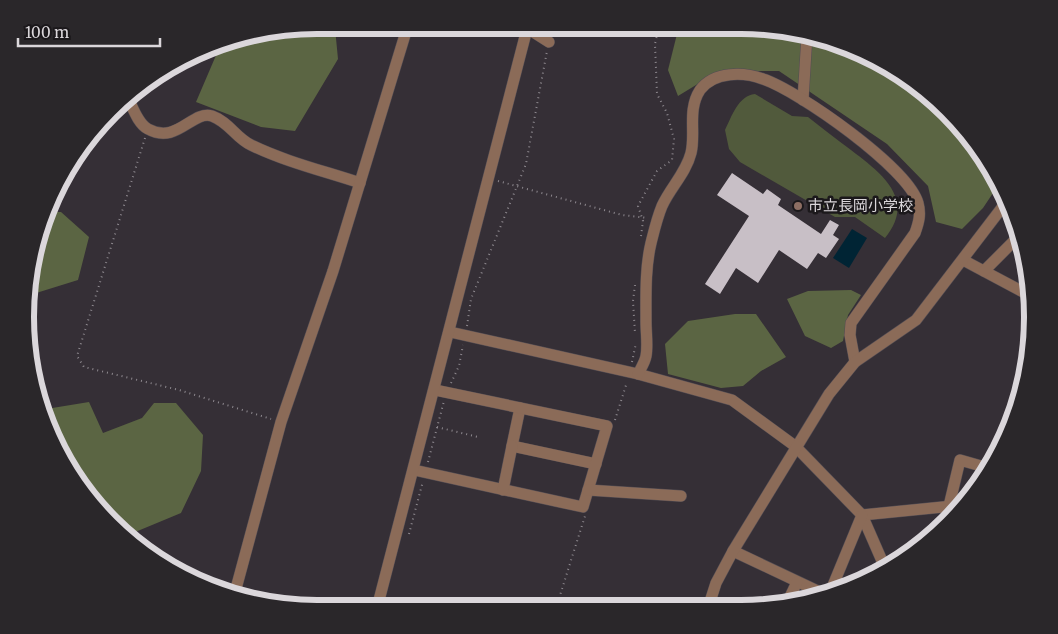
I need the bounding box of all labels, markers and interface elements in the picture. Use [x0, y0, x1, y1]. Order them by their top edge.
scale bar [18, 15, 160, 47]
text: 100 m [25, 23, 69, 42]
place label: 市立長岡小学校 [808, 196, 913, 215]
marker: 市立長岡小学校 [792, 200, 804, 212]

